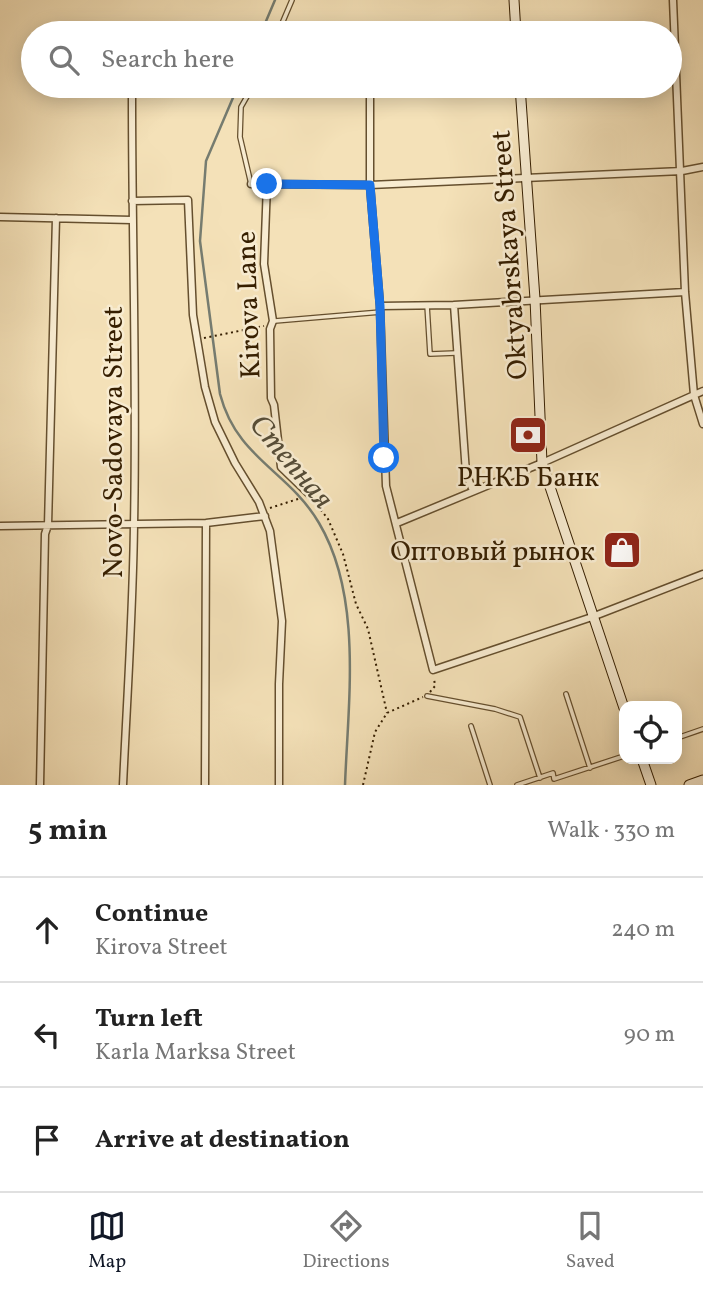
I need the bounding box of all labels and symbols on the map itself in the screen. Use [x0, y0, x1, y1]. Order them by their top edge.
street label: Oktyabrskaya Street [482, 129, 539, 381]
route end [251, 168, 282, 199]
street label: Kirova Lane [227, 230, 272, 379]
street label: Novo-Sadovaya Street [95, 306, 134, 578]
water label: Степная [238, 406, 343, 519]
bank icon: РНКБ Банк [507, 414, 549, 456]
route start [368, 442, 399, 473]
place label: РНКБ Банк [457, 459, 599, 498]
shop icon: Оптовый рынок [601, 529, 643, 571]
place label: Оптовый рынок [390, 533, 595, 572]

